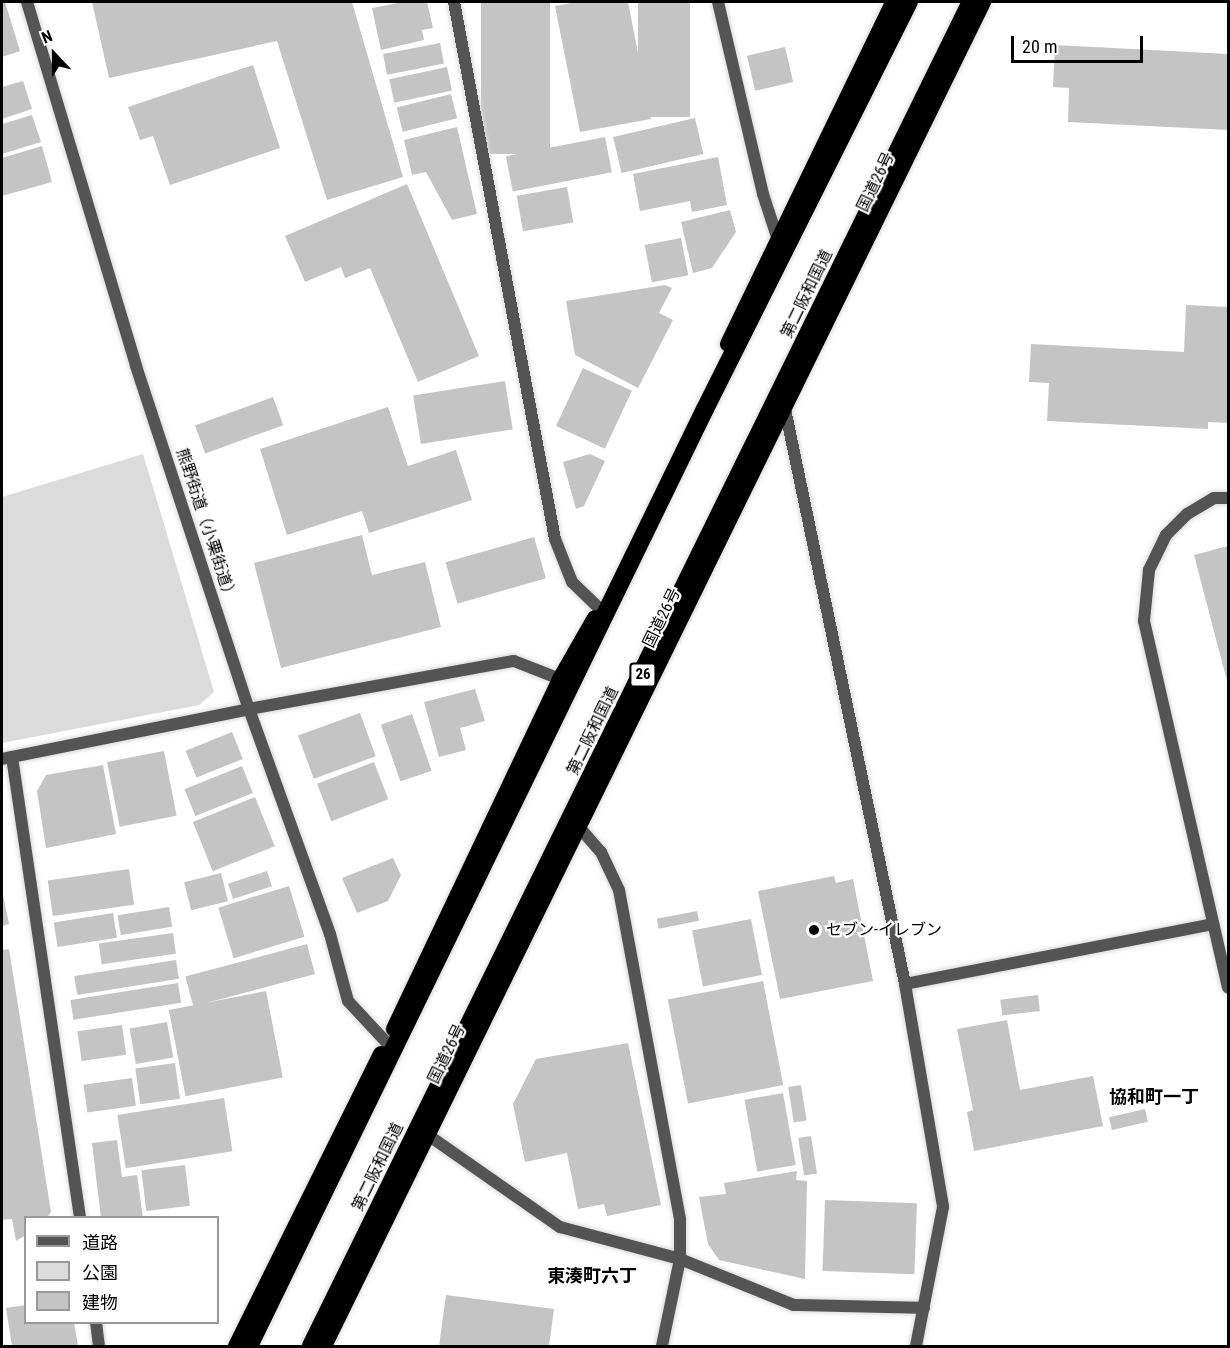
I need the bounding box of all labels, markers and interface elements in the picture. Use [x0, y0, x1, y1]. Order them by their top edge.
north arrow [24, 24, 84, 84]
scale bar [1014, 24, 1146, 62]
text: N [39, 26, 55, 47]
text: 20 m [1022, 36, 1057, 57]
street label: 国道26号 [853, 149, 899, 215]
street label: 第二阪和国道 [777, 247, 837, 341]
street label: 熊野街道（小栗街道） [172, 446, 240, 604]
street label: 国道26号 [639, 585, 685, 651]
road number: 26 [628, 663, 658, 687]
street label: 第二阪和国道 [563, 684, 623, 778]
place label: セブン-イレブン [826, 920, 942, 940]
marker: セブン-イレブン [807, 923, 821, 937]
street label: 国道26号 [424, 1021, 470, 1087]
district label: 協和町一丁 [1109, 1086, 1199, 1108]
street label: 第二阪和国道 [348, 1120, 408, 1214]
legend [24, 1216, 219, 1324]
text: 道路 [82, 1232, 118, 1253]
text: 公園 [82, 1262, 118, 1283]
district label: 東湊町六丁 [547, 1265, 637, 1287]
text: 建物 [82, 1292, 118, 1313]

